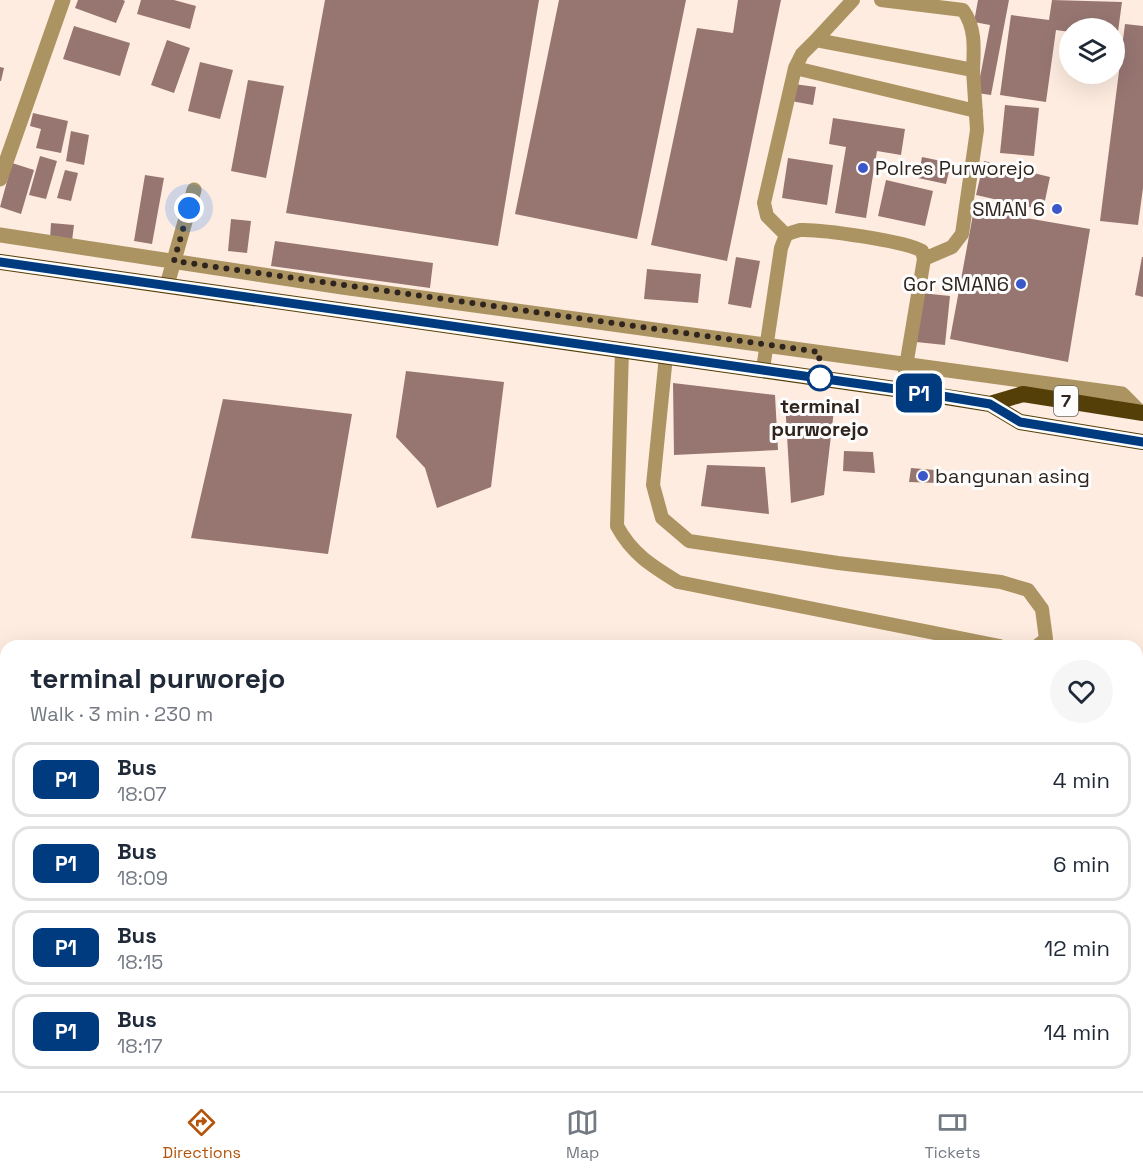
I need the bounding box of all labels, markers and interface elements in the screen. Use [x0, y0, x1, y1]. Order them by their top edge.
map controls [1059, 18, 1125, 84]
button: layers [1059, 18, 1125, 84]
place label: Polres Purworejo [875, 155, 1035, 181]
marker: Polres Purworejo [856, 161, 870, 175]
your location [174, 193, 204, 223]
place label: SMAN 6 [972, 196, 1045, 222]
marker: SMAN 6 [1050, 202, 1064, 216]
place label: Gor SMAN6 [903, 271, 1009, 297]
marker: Gor SMAN6 [1014, 277, 1028, 291]
marker: terminal purworejo [807, 365, 833, 391]
line badge: P1 [892, 374, 946, 412]
text: P1 [908, 380, 930, 407]
road number: 7 [1054, 386, 1078, 416]
place label: terminal purworejo [771, 393, 869, 442]
place label: bangunan asing [935, 463, 1090, 489]
marker: bangunan asing [916, 469, 930, 483]
text: terminal purworejo [30, 660, 285, 696]
button: heart [1050, 660, 1113, 723]
text: Walk · 3 min · 230 m [30, 701, 213, 727]
text: Bus [117, 753, 157, 781]
text: P1 [55, 766, 77, 793]
text: 4 min [1053, 766, 1110, 794]
text: 18:07 [117, 781, 167, 807]
text: Bus [117, 837, 157, 865]
text: P1 [55, 850, 77, 877]
text: 6 min [1053, 850, 1110, 878]
text: 18:09 [117, 865, 168, 891]
text: Bus [117, 921, 157, 949]
text: P1 [55, 934, 77, 961]
text: 12 min [1044, 934, 1110, 962]
text: 18:15 [117, 949, 163, 975]
text: Bus [117, 1005, 157, 1033]
text: P1 [55, 1018, 77, 1045]
text: 14 min [1044, 1018, 1110, 1046]
text: 18:17 [117, 1033, 163, 1059]
tab: Directions [163, 1106, 241, 1163]
tab: Map [566, 1106, 599, 1163]
tab: Tickets [925, 1106, 980, 1163]

